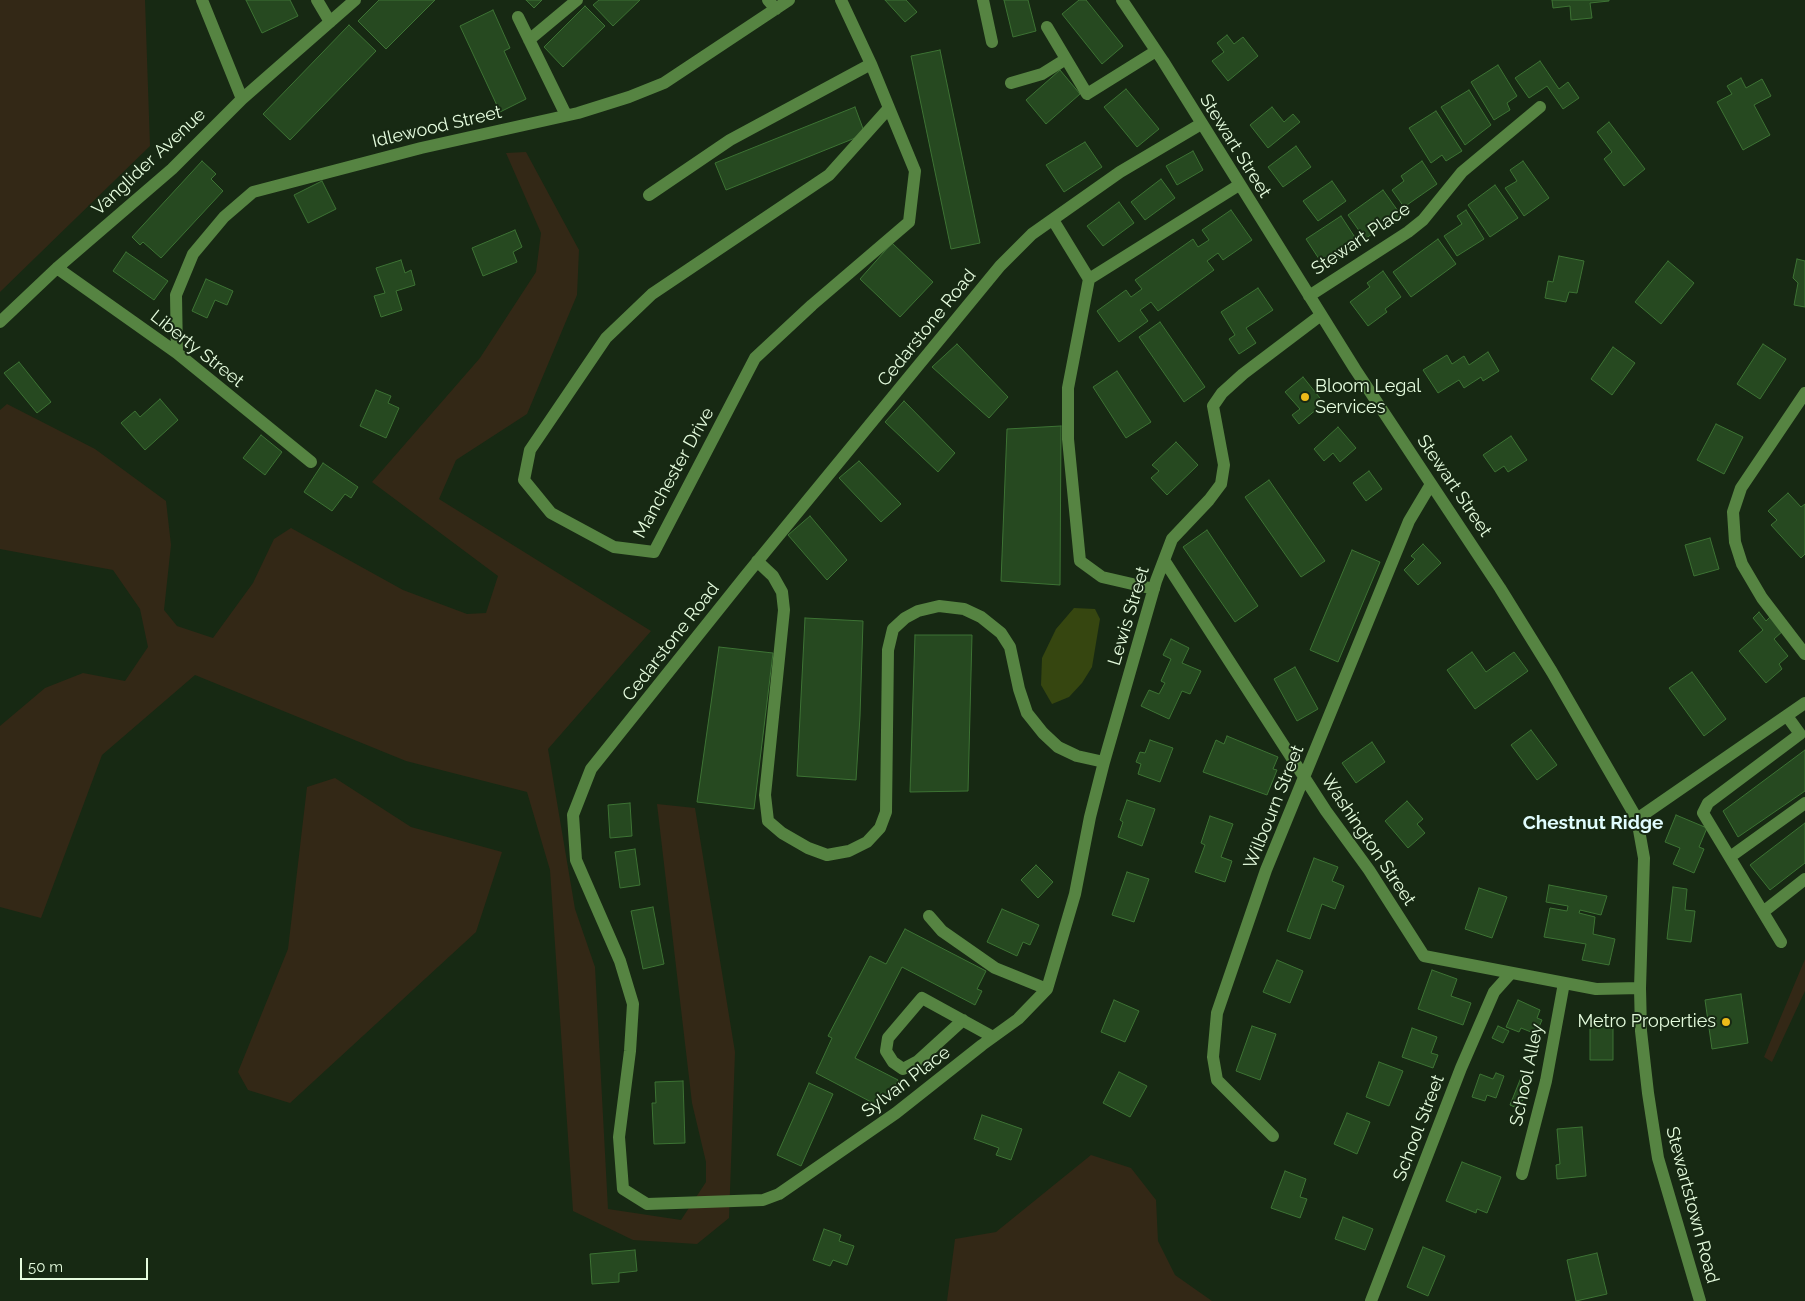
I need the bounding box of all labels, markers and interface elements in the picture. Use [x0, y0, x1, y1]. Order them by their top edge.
street label: Stewart Street [1195, 90, 1275, 202]
street label: Idlewood Street [370, 102, 504, 152]
street label: Vanglider Avenue [88, 104, 210, 220]
street label: Stewart Place [1308, 198, 1414, 280]
street label: Cedarstone Road [873, 265, 981, 391]
street label: Liberty Street [146, 306, 248, 392]
place label: Bloom Legal Services [1315, 376, 1421, 418]
marker: Bloom Legal Services [1299, 391, 1311, 403]
street label: Manchester Drive [629, 404, 719, 542]
street label: Stewart Street [1412, 431, 1496, 541]
street label: Lewis Street [1104, 564, 1154, 668]
street label: Cedarstone Road [618, 578, 724, 706]
street label: Wilbourn Street [1239, 742, 1309, 872]
street label: Washington Street [1316, 770, 1420, 910]
district label: Chestnut Ridge [1523, 812, 1663, 834]
place label: Metro Properties [1577, 1011, 1716, 1033]
marker: Metro Properties [1720, 1016, 1732, 1028]
street label: School Alley [1506, 1022, 1548, 1128]
street label: Sylvan Place [857, 1042, 955, 1122]
street label: School Street [1389, 1072, 1449, 1184]
street label: Stewartstown Road [1661, 1124, 1723, 1286]
scale bar [22, 1248, 150, 1280]
text: 50 m [28, 1258, 63, 1276]

